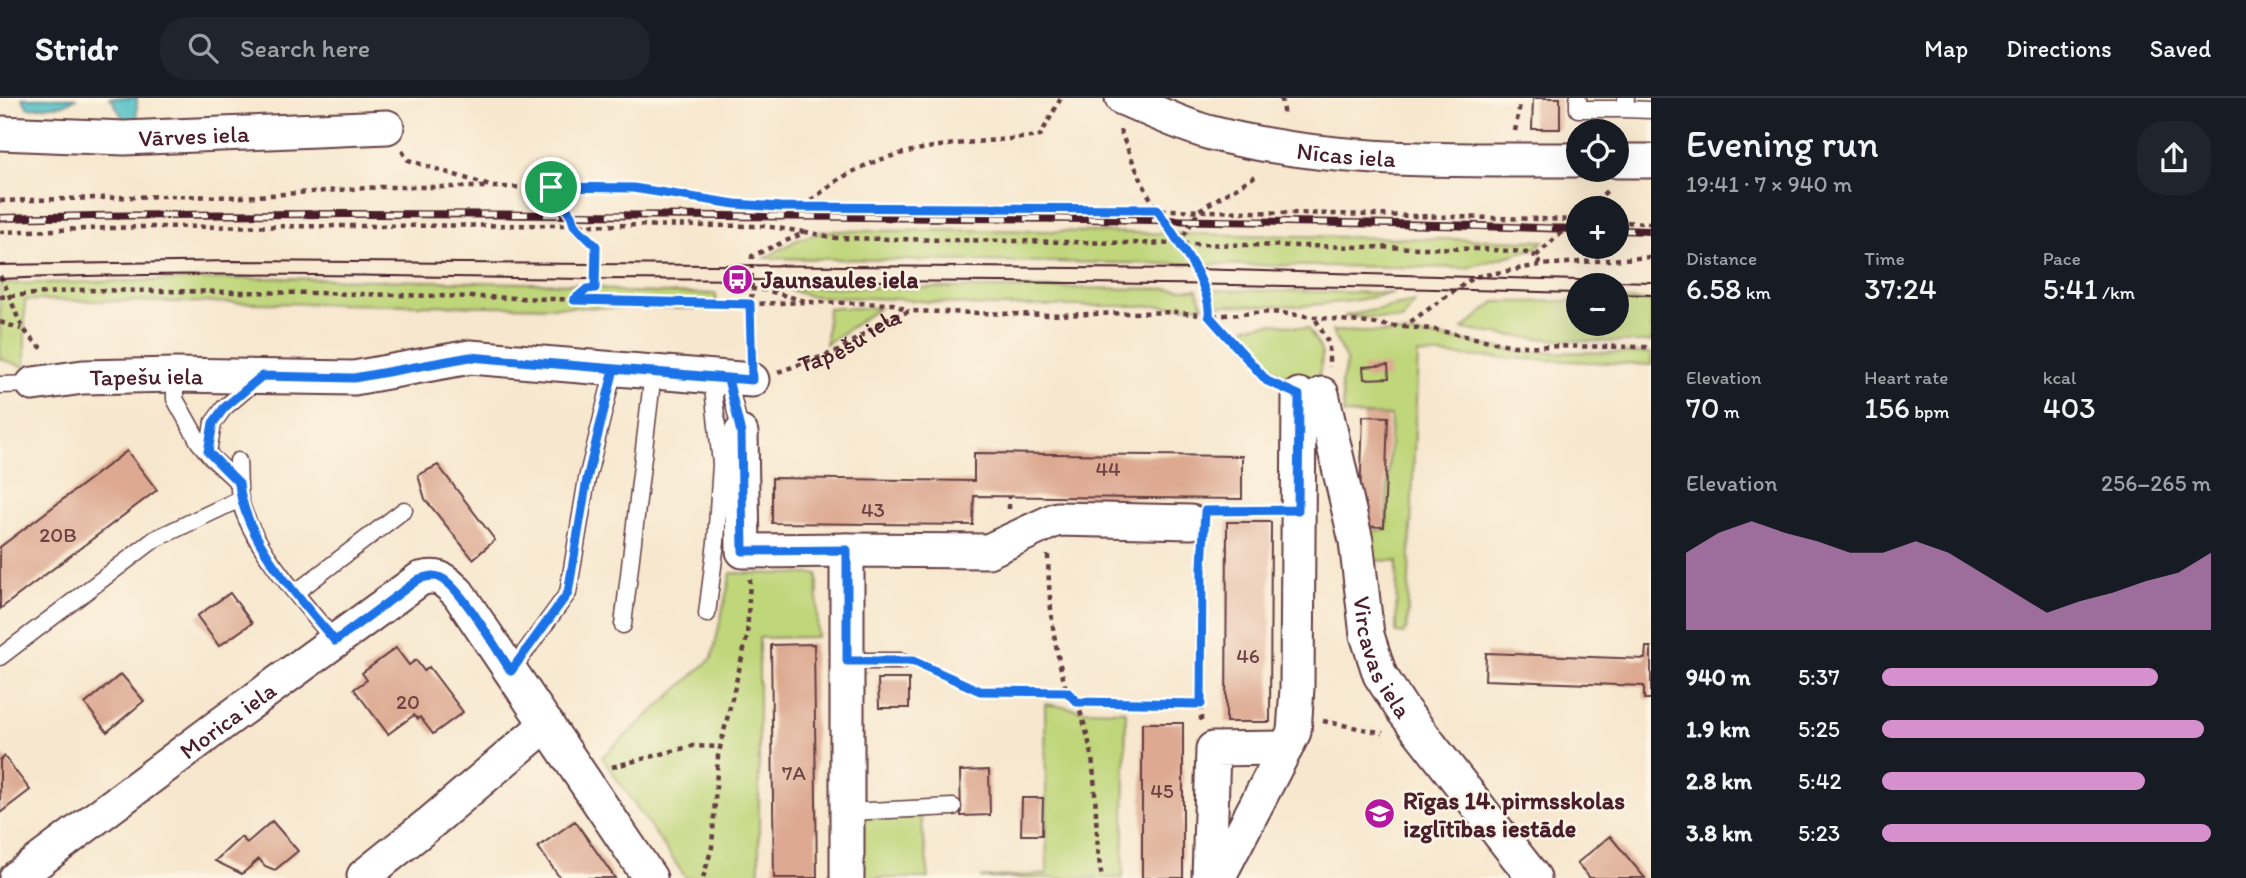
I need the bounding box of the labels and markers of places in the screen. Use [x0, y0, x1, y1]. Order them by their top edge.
pin [521, 157, 581, 217]
bus stop icon: Jaunsaules iela [721, 262, 755, 296]
place label: Jaunsaules iela [760, 265, 918, 294]
place label: Rīgas 14. pirmsskolas izglītības iestāde [1403, 786, 1625, 844]
school or university icon: Rīgas 14. pirmsskolas izglītības iestāde [1363, 797, 1397, 831]

